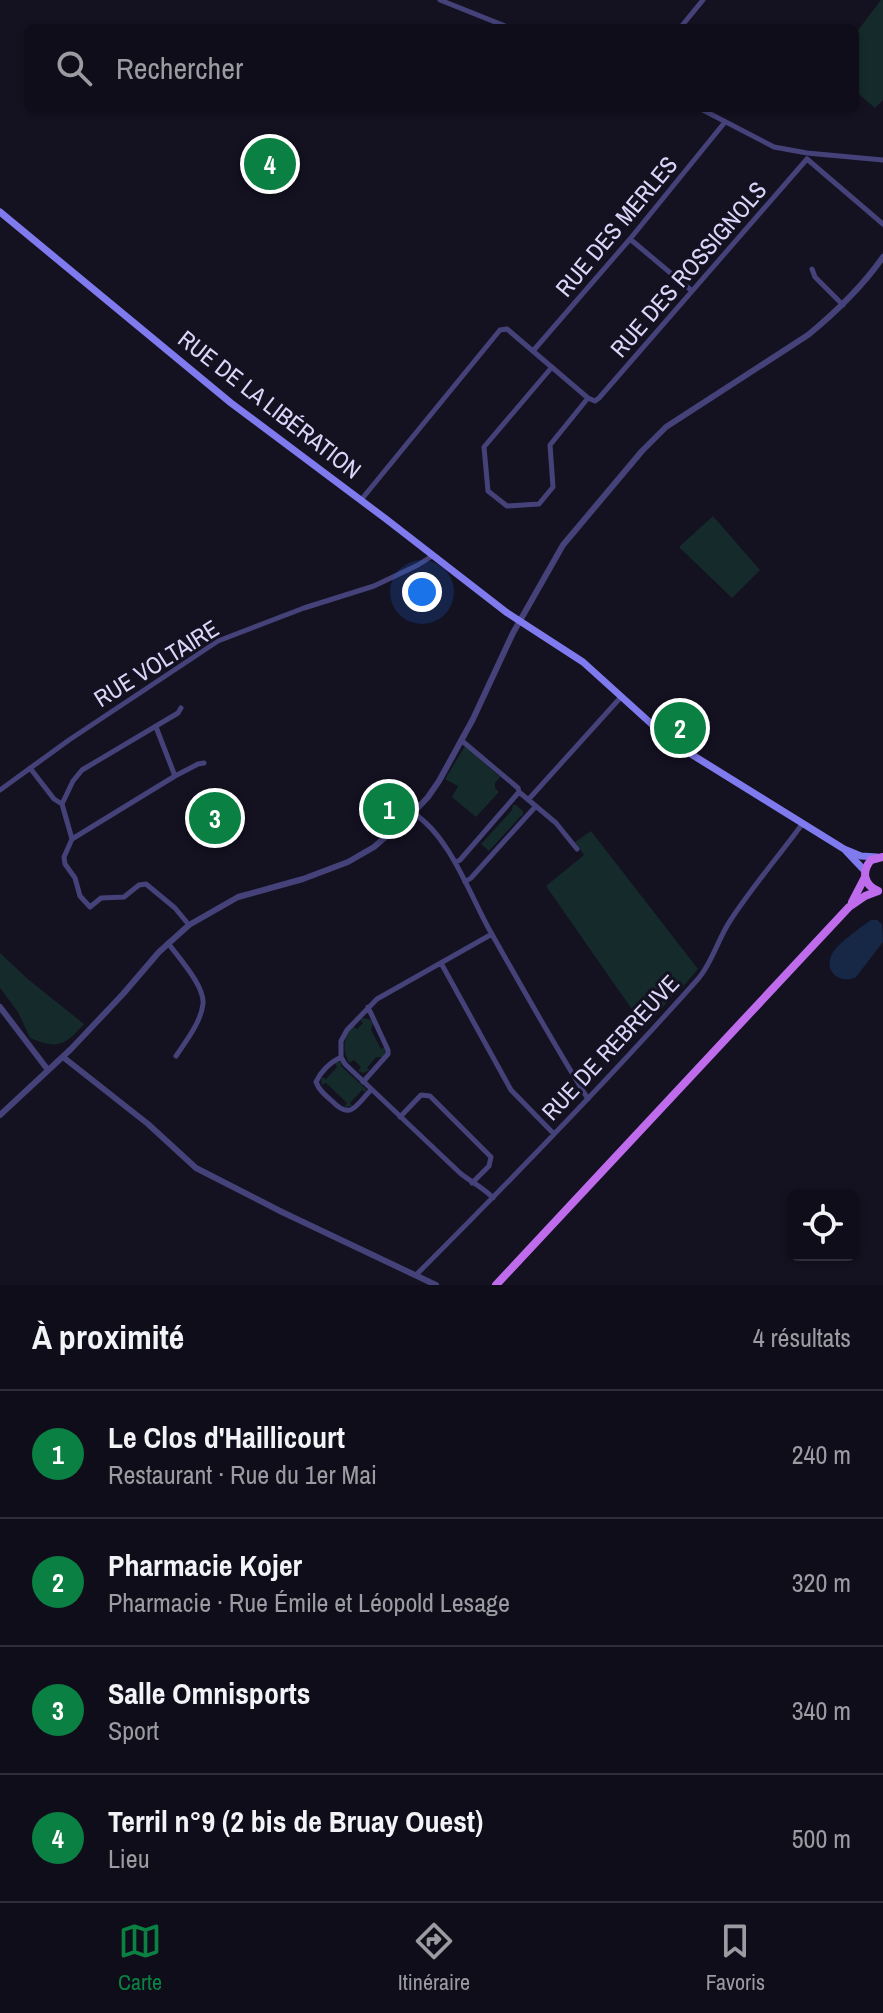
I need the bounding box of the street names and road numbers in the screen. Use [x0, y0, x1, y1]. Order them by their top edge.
street label: RUE DES MERLES [548, 149, 684, 303]
street label: RUE DES ROSSIGNOLS [603, 174, 773, 364]
street label: RUE DE LA LIBÉRATION [172, 322, 368, 486]
street label: RUE VOLTAIRE [88, 612, 224, 714]
street label: RUE DE REBREUVE [534, 967, 686, 1127]

